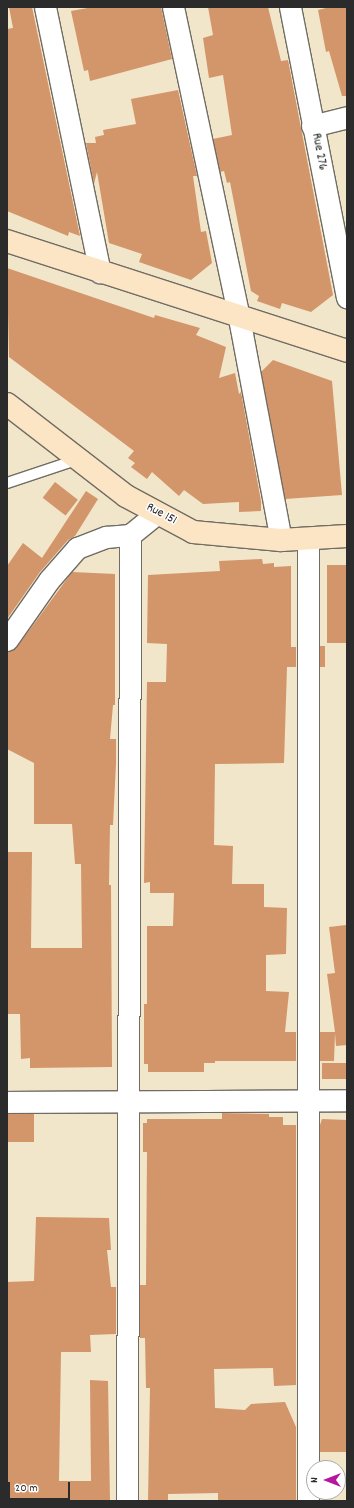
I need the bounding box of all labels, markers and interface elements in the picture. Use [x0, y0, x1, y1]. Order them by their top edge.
street label: Rue 276 [307, 132, 329, 172]
street label: Rue 151 [143, 501, 179, 529]
north arrow [306, 1460, 346, 1500]
scale bar [10, 1474, 72, 1500]
text: N [307, 1477, 323, 1483]
text: 20 m [15, 1480, 38, 1497]

